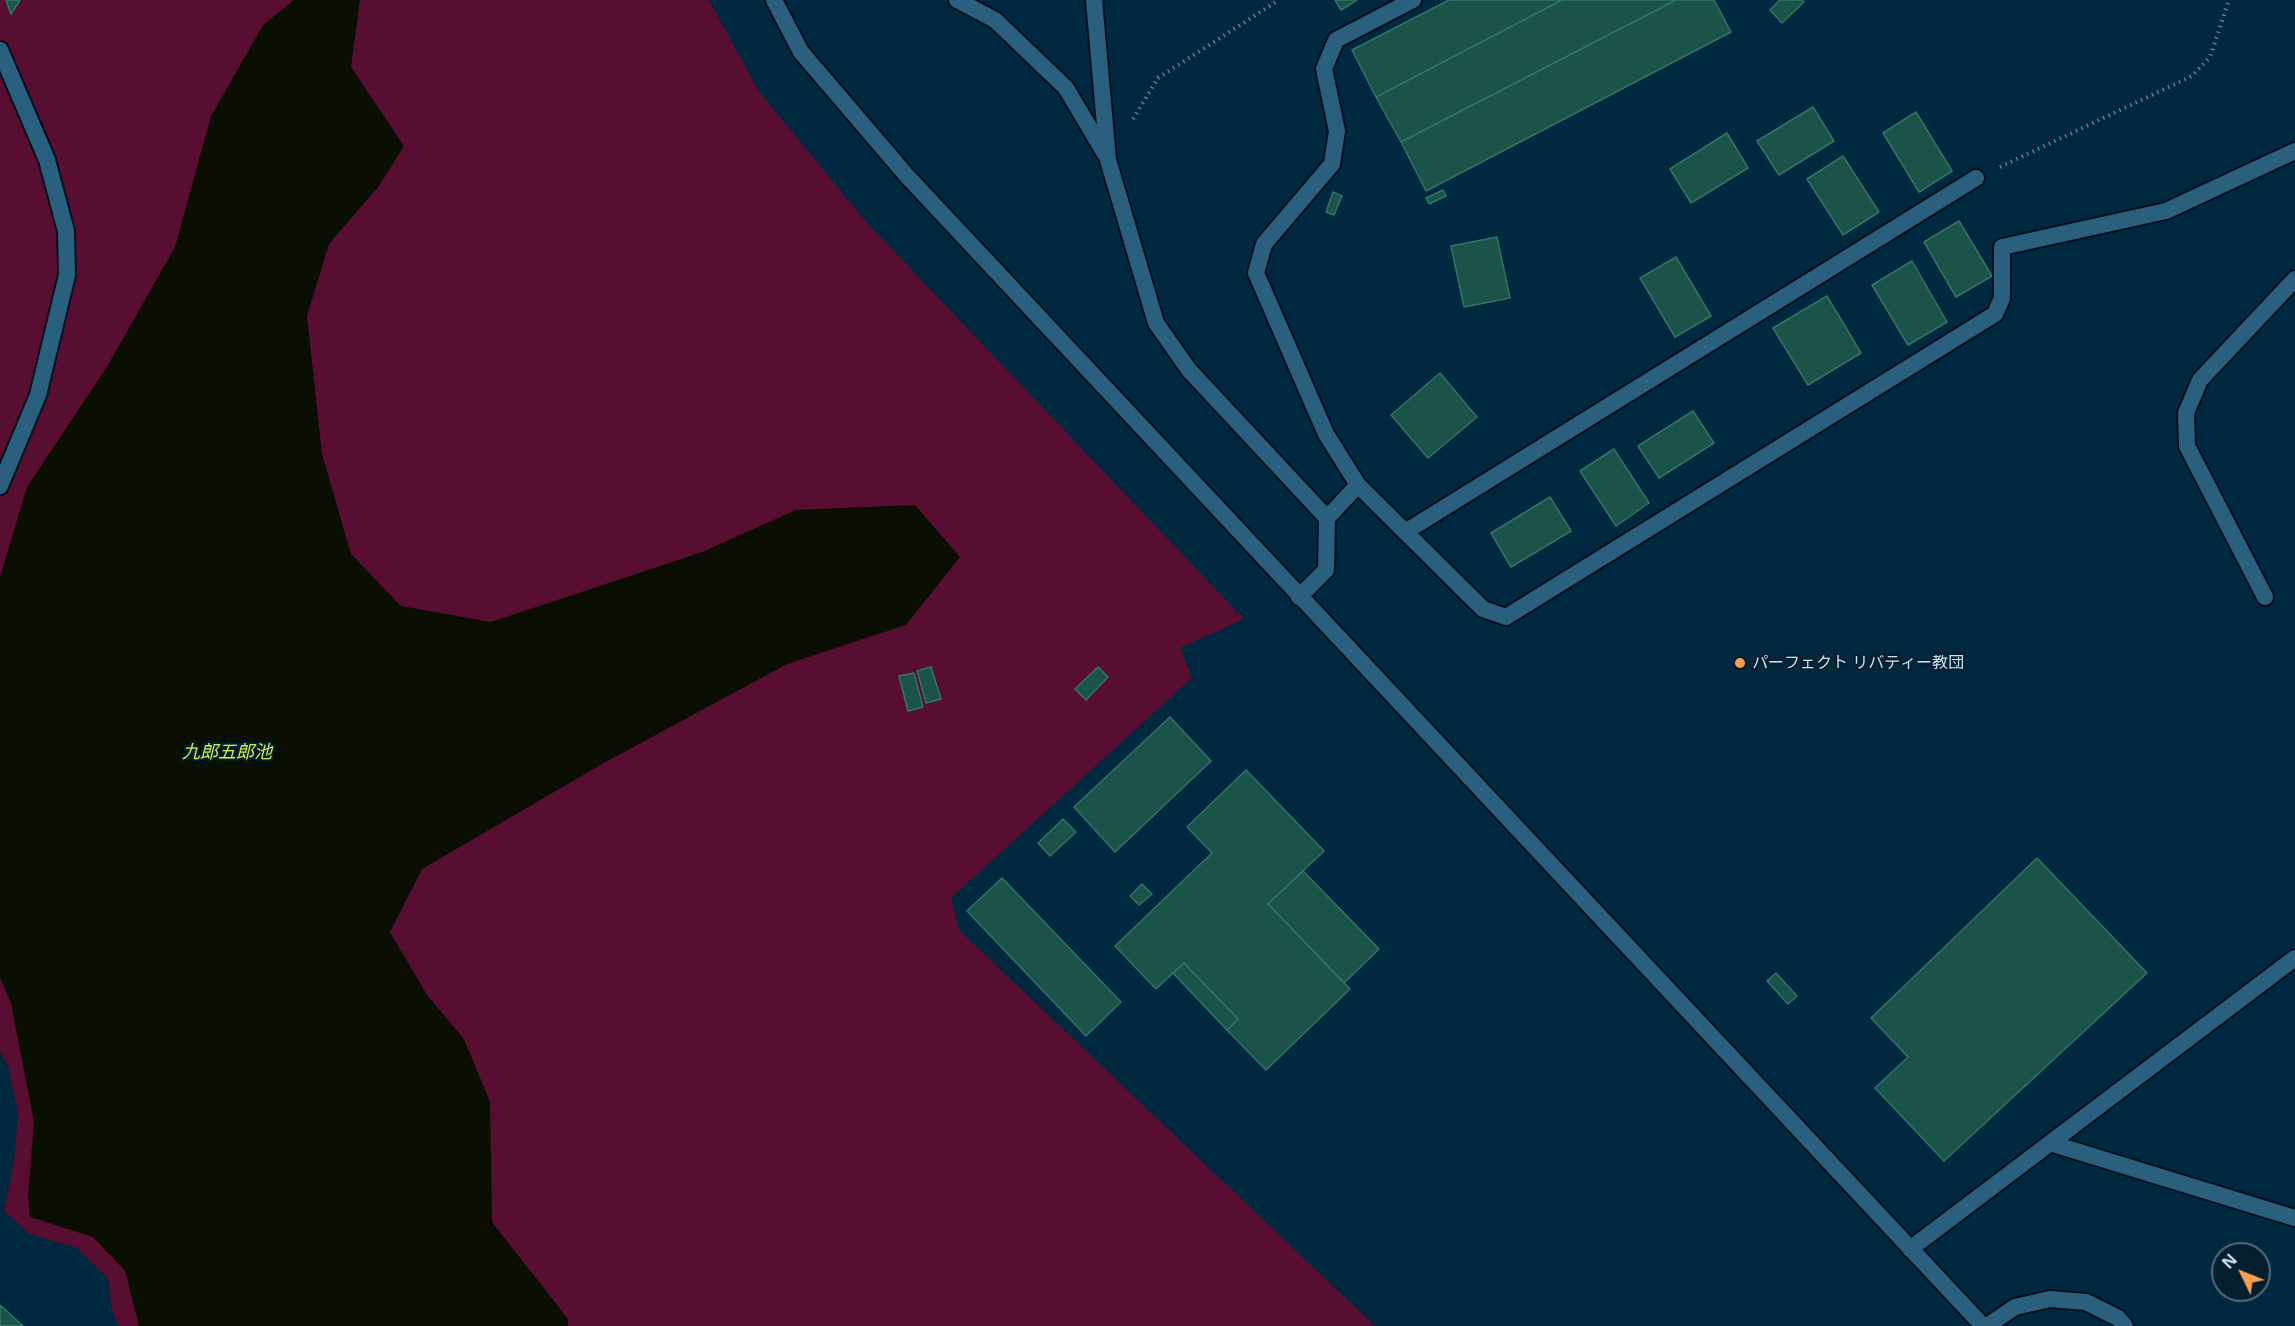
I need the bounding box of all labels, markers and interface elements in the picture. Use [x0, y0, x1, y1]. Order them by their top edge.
place label: パーフェクト リバティー教団 [1752, 653, 1964, 673]
marker: パーフェクト リバティー教団 [1733, 656, 1747, 670]
water label: 九郎五郎池 [182, 742, 272, 764]
north arrow [2211, 1242, 2271, 1302]
text: N [2217, 1249, 2242, 1273]

